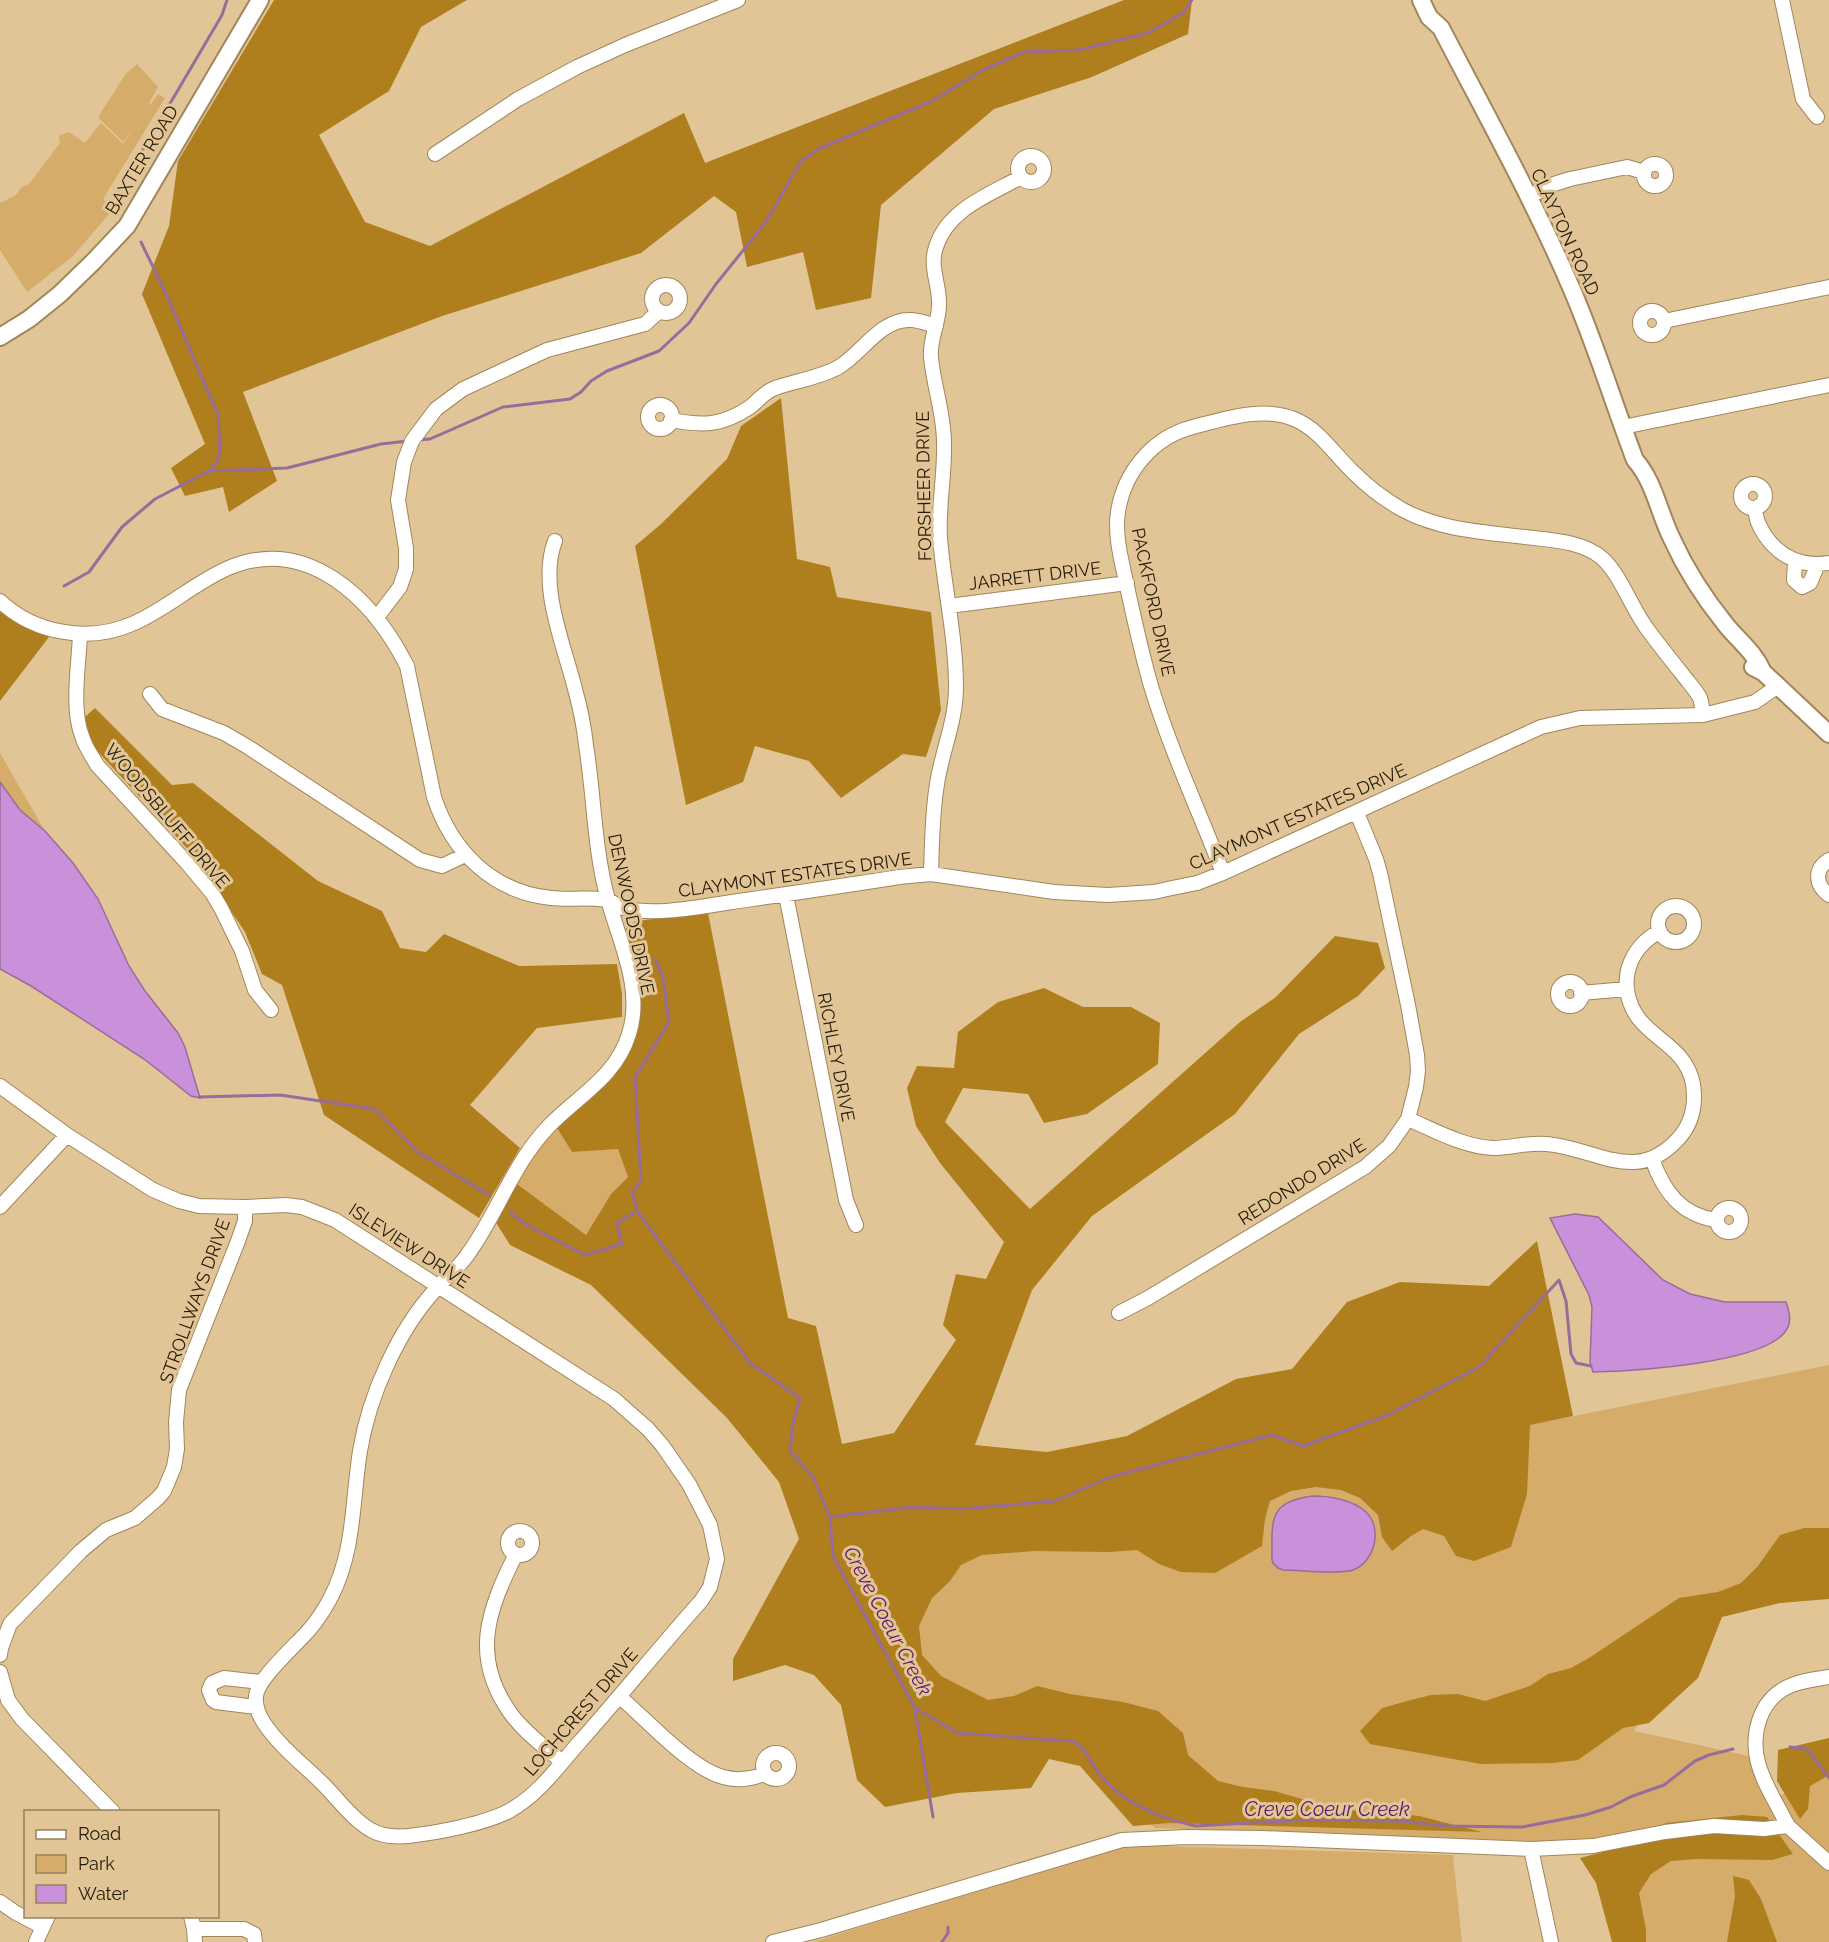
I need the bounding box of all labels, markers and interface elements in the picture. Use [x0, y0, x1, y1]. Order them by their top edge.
street label: BAXTER ROAD [101, 101, 182, 218]
street label: CLAYTON ROAD [1527, 165, 1604, 299]
street label: FORSHEER DRIVE [912, 411, 935, 561]
street label: PACKFORD DRIVE [1127, 526, 1179, 678]
street label: JARRETT DRIVE [968, 557, 1102, 594]
street label: WOODSBLUFF DRIVE [101, 739, 234, 892]
street label: CLAYMONT ESTATES DRIVE [1186, 759, 1410, 874]
street label: DENWOODS DRIVE [604, 832, 659, 996]
street label: CLAYMONT ESTATES DRIVE [677, 848, 913, 901]
street label: RICHLEY DRIVE [814, 990, 859, 1123]
street label: REDONDO DRIVE [1234, 1134, 1369, 1229]
street label: ISLEVIEW DRIVE [345, 1199, 474, 1292]
street label: STROLLWAYS DRIVE [155, 1216, 234, 1386]
water label: Creve Coeur Creek [839, 1542, 938, 1700]
street label: LOCHCREST DRIVE [519, 1644, 642, 1780]
water label: Creve Coeur Creek [1244, 1797, 1410, 1821]
legend [24, 1810, 219, 1918]
text: Road [78, 1823, 121, 1844]
text: Park [78, 1853, 115, 1874]
text: Water [78, 1883, 129, 1904]

